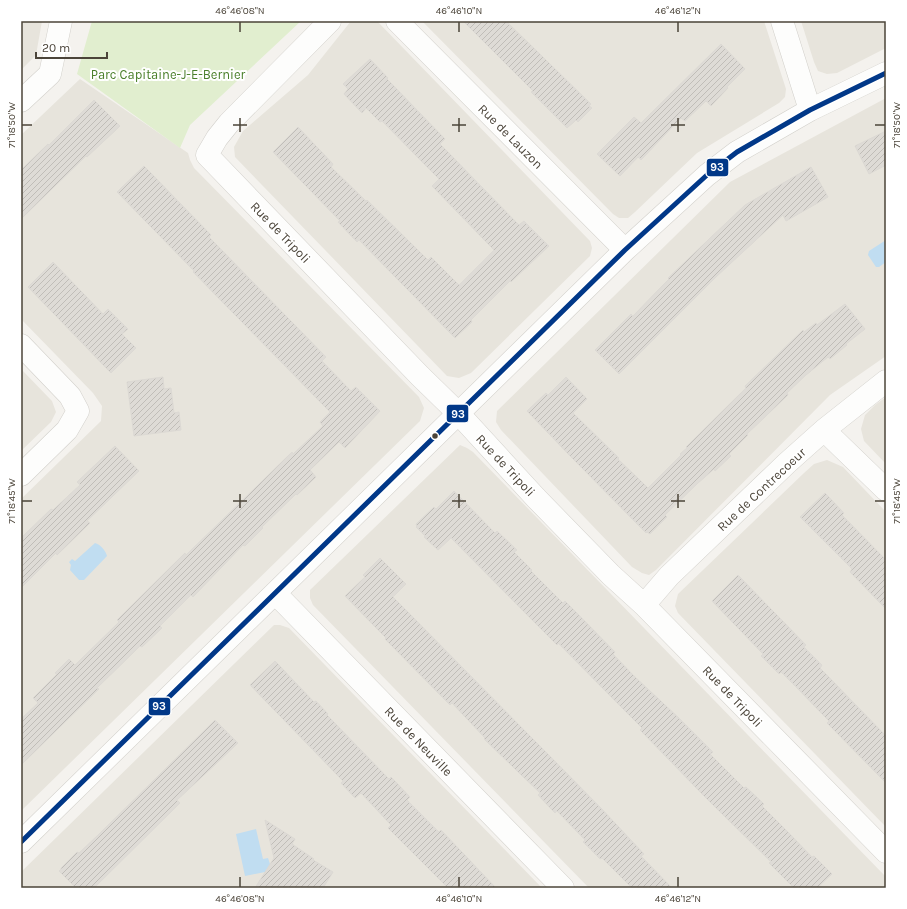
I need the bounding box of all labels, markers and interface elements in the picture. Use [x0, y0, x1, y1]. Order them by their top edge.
text: 46°46'08"N [215, 5, 265, 17]
text: 46°46'10"N [436, 5, 482, 17]
text: 46°46'12"N [655, 5, 701, 17]
scale bar [36, 34, 107, 60]
text: 20 m [42, 41, 70, 55]
park label: Parc Capitaine-J-E-Bernier [91, 67, 246, 82]
street label: Rue de Lauzon [475, 101, 546, 172]
text: 71°18'50"W [6, 102, 18, 148]
text: 71°18'50"W [891, 102, 903, 148]
line badge: 93 [706, 158, 729, 177]
text: 93 [710, 161, 724, 174]
street label: Rue de Tripoli [248, 199, 314, 266]
line badge: 93 [446, 404, 469, 423]
text: 93 [451, 408, 465, 421]
unlabelled marker [430, 431, 440, 441]
street label: Rue de Tripoli [473, 431, 538, 499]
street label: Rue de Contrecoeur [714, 444, 809, 534]
text: 71°18'45"W [6, 478, 18, 524]
text: 71°18'45"W [891, 478, 903, 524]
street label: Rue de Tripoli [700, 663, 766, 730]
line badge: 93 [148, 697, 171, 716]
text: 93 [152, 700, 166, 713]
street label: Rue de Neuville [382, 703, 456, 779]
text: 46°46'08"N [215, 893, 265, 905]
text: 46°46'10"N [436, 893, 482, 905]
text: 46°46'12"N [655, 893, 701, 905]

